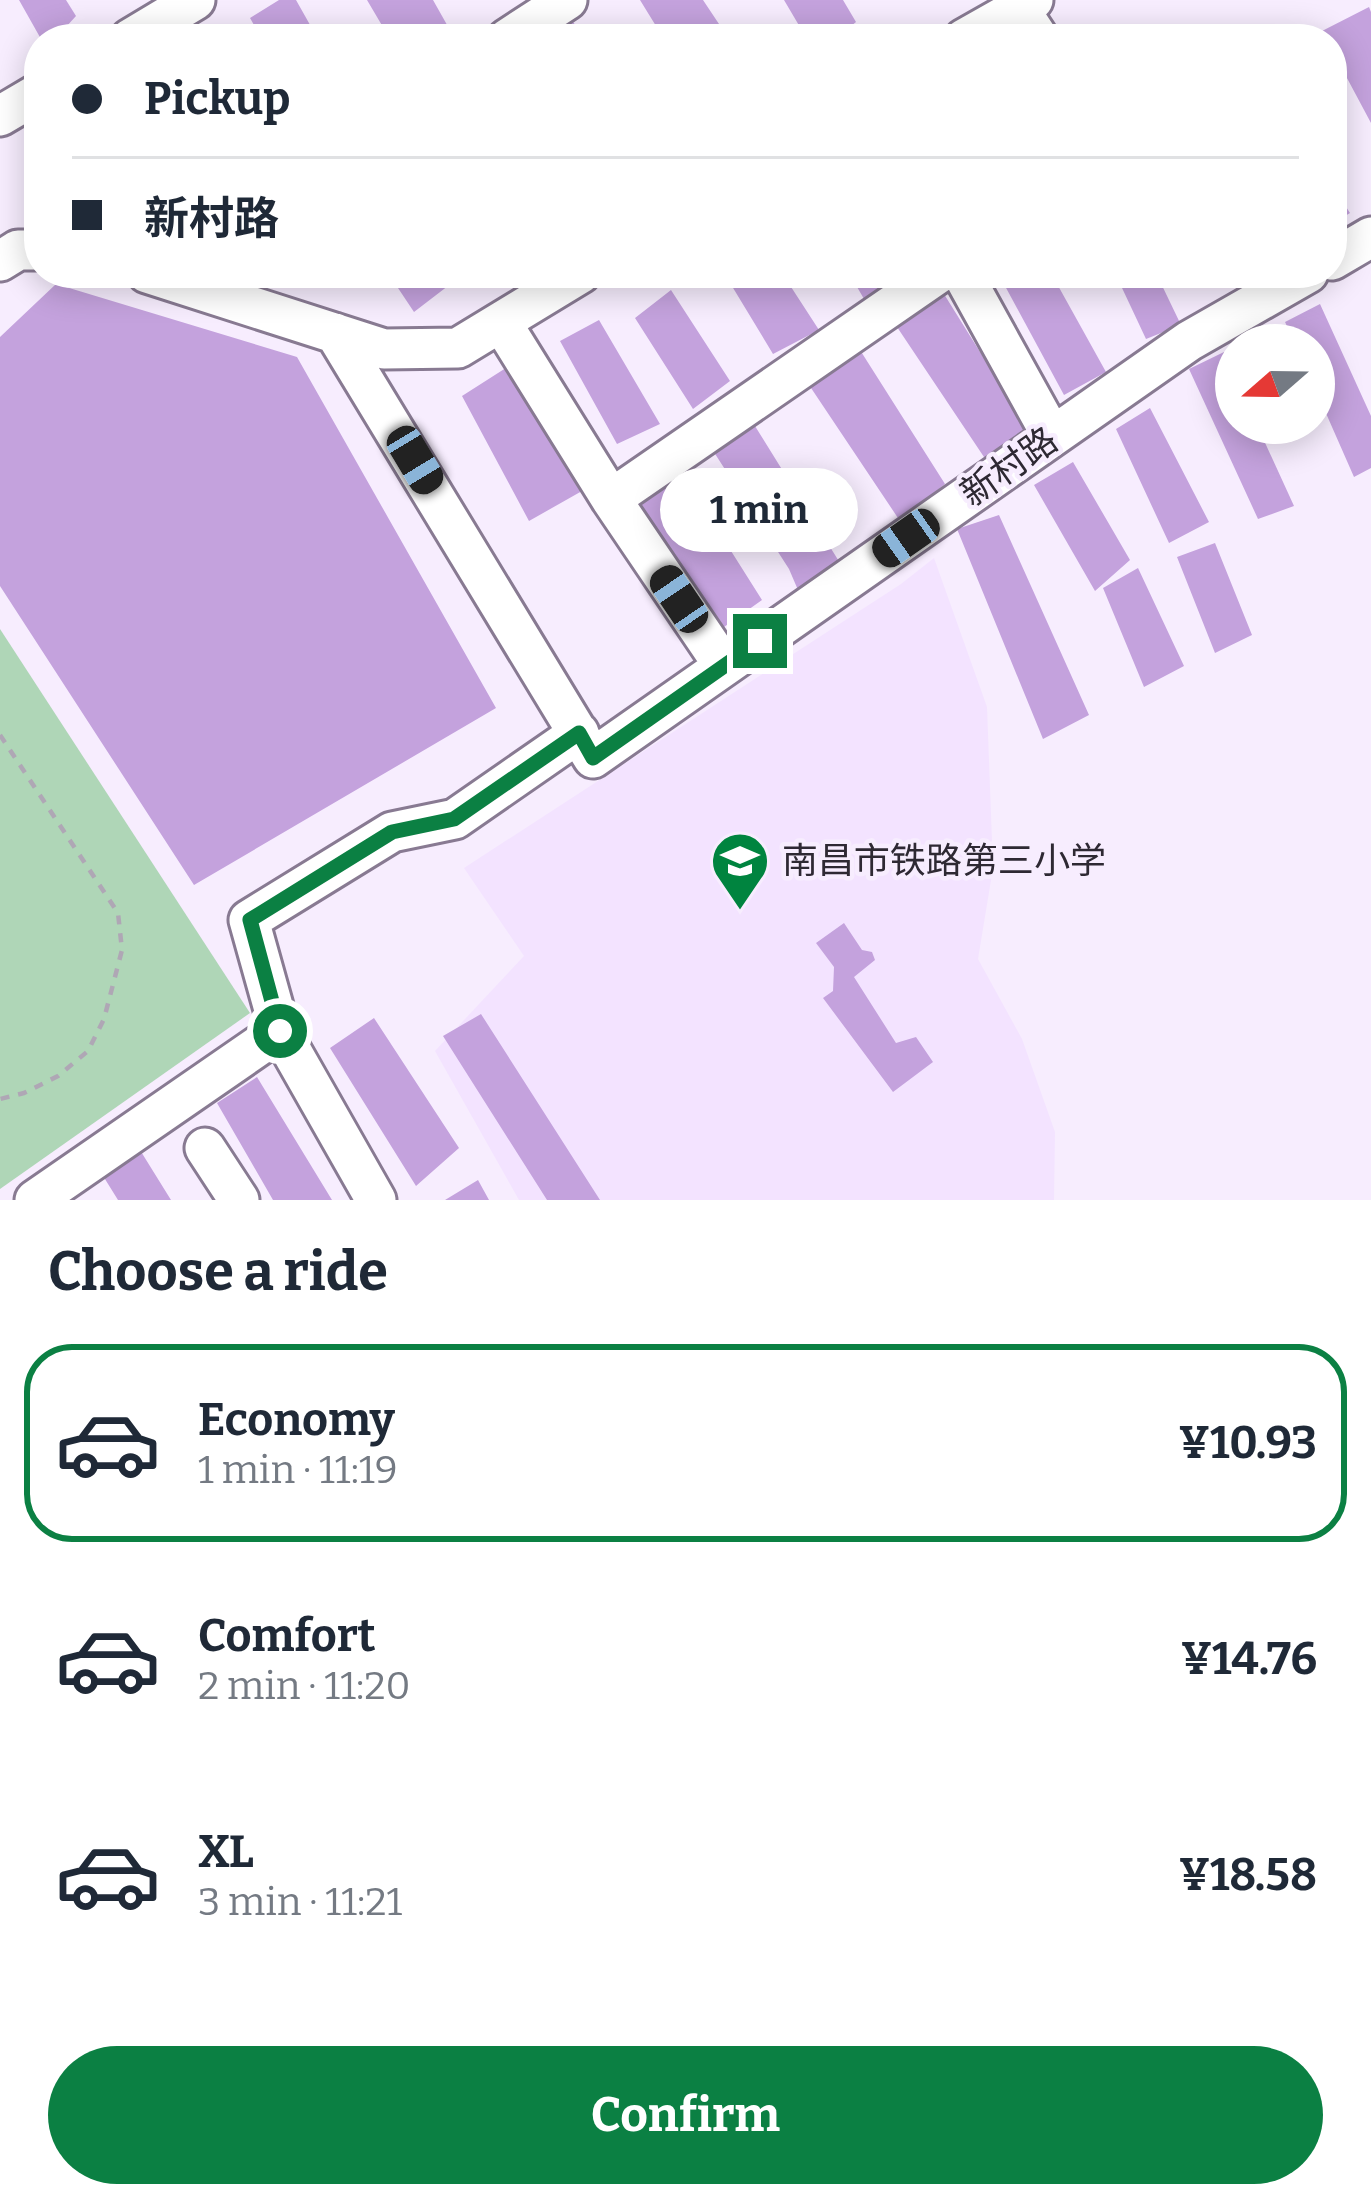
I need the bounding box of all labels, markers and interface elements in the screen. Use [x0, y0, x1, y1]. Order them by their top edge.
text: Pickup [144, 72, 290, 126]
text: 新村路 [144, 192, 279, 246]
north arrow [1215, 324, 1335, 444]
map controls [1215, 324, 1335, 444]
street label: 新村路 [952, 418, 1066, 516]
car [381, 420, 449, 500]
callout: 1 min [661, 467, 859, 551]
text: 1 min [710, 487, 808, 533]
car [866, 503, 946, 573]
car [644, 559, 714, 639]
route end [733, 614, 787, 668]
school or university icon: 南昌市铁路第三小学 [709, 830, 771, 912]
place label: 南昌市铁路第三小学 [782, 839, 1106, 883]
route start [253, 1004, 307, 1058]
text: Choose a ride [48, 1240, 388, 1304]
icon: car [54, 1389, 162, 1497]
text: Economy [198, 1393, 395, 1447]
text: ¥10.93 [1179, 1416, 1317, 1470]
text: 1 min · 11:19 [198, 1447, 398, 1493]
icon: car [54, 1605, 162, 1713]
text: Comfort [198, 1609, 376, 1663]
text: ¥14.76 [1181, 1632, 1317, 1686]
text: 2 min · 11:20 [198, 1663, 410, 1709]
icon: car [54, 1821, 162, 1929]
text: XL [198, 1825, 254, 1879]
text: ¥18.58 [1179, 1848, 1317, 1902]
text: 3 min · 11:21 [198, 1879, 402, 1925]
button: Confirm [48, 2046, 1323, 2184]

